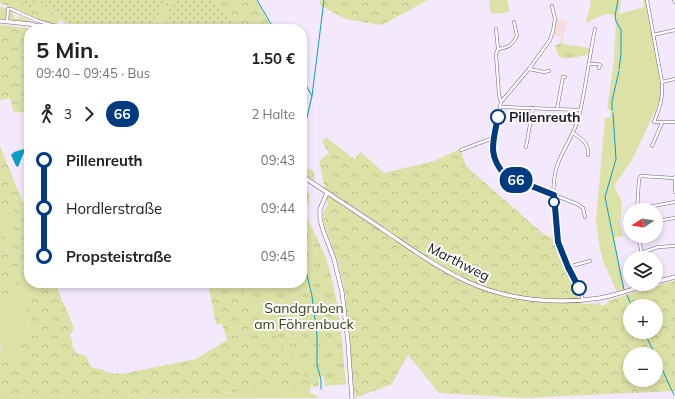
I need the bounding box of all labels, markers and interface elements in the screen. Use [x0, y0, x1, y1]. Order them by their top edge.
text: 5 Min. [36, 36, 99, 64]
text: 1.50 € [251, 49, 295, 68]
text: 09:40 – 09:45 · Bus [36, 65, 150, 81]
icon: walk [36, 103, 58, 125]
icon: forward [78, 103, 100, 125]
text: 66 [114, 105, 131, 123]
text: 3 [64, 106, 72, 122]
text: 2 Halte [251, 106, 295, 122]
place label: Pillenreuth [509, 108, 581, 126]
marker: Pillenreuth [490, 109, 506, 125]
text: Pillenreuth [66, 151, 143, 170]
text: 09:43 [261, 152, 295, 168]
line badge: 66 [498, 167, 534, 193]
text: 66 [508, 171, 524, 189]
unlabelled marker [548, 196, 560, 208]
text: Hordlerstraße [66, 199, 162, 218]
text: 09:44 [261, 200, 295, 216]
north arrow [623, 203, 663, 243]
map controls [623, 203, 663, 387]
street label: Marthweg [425, 239, 493, 285]
text: Propsteistraße [66, 247, 172, 266]
text: 09:45 [261, 248, 295, 264]
button: layers [623, 251, 663, 291]
unlabelled marker [571, 280, 587, 296]
park label: Sandgruben am Föhrenbuck [254, 299, 355, 333]
button: + [623, 299, 663, 339]
button: − [623, 347, 663, 387]

